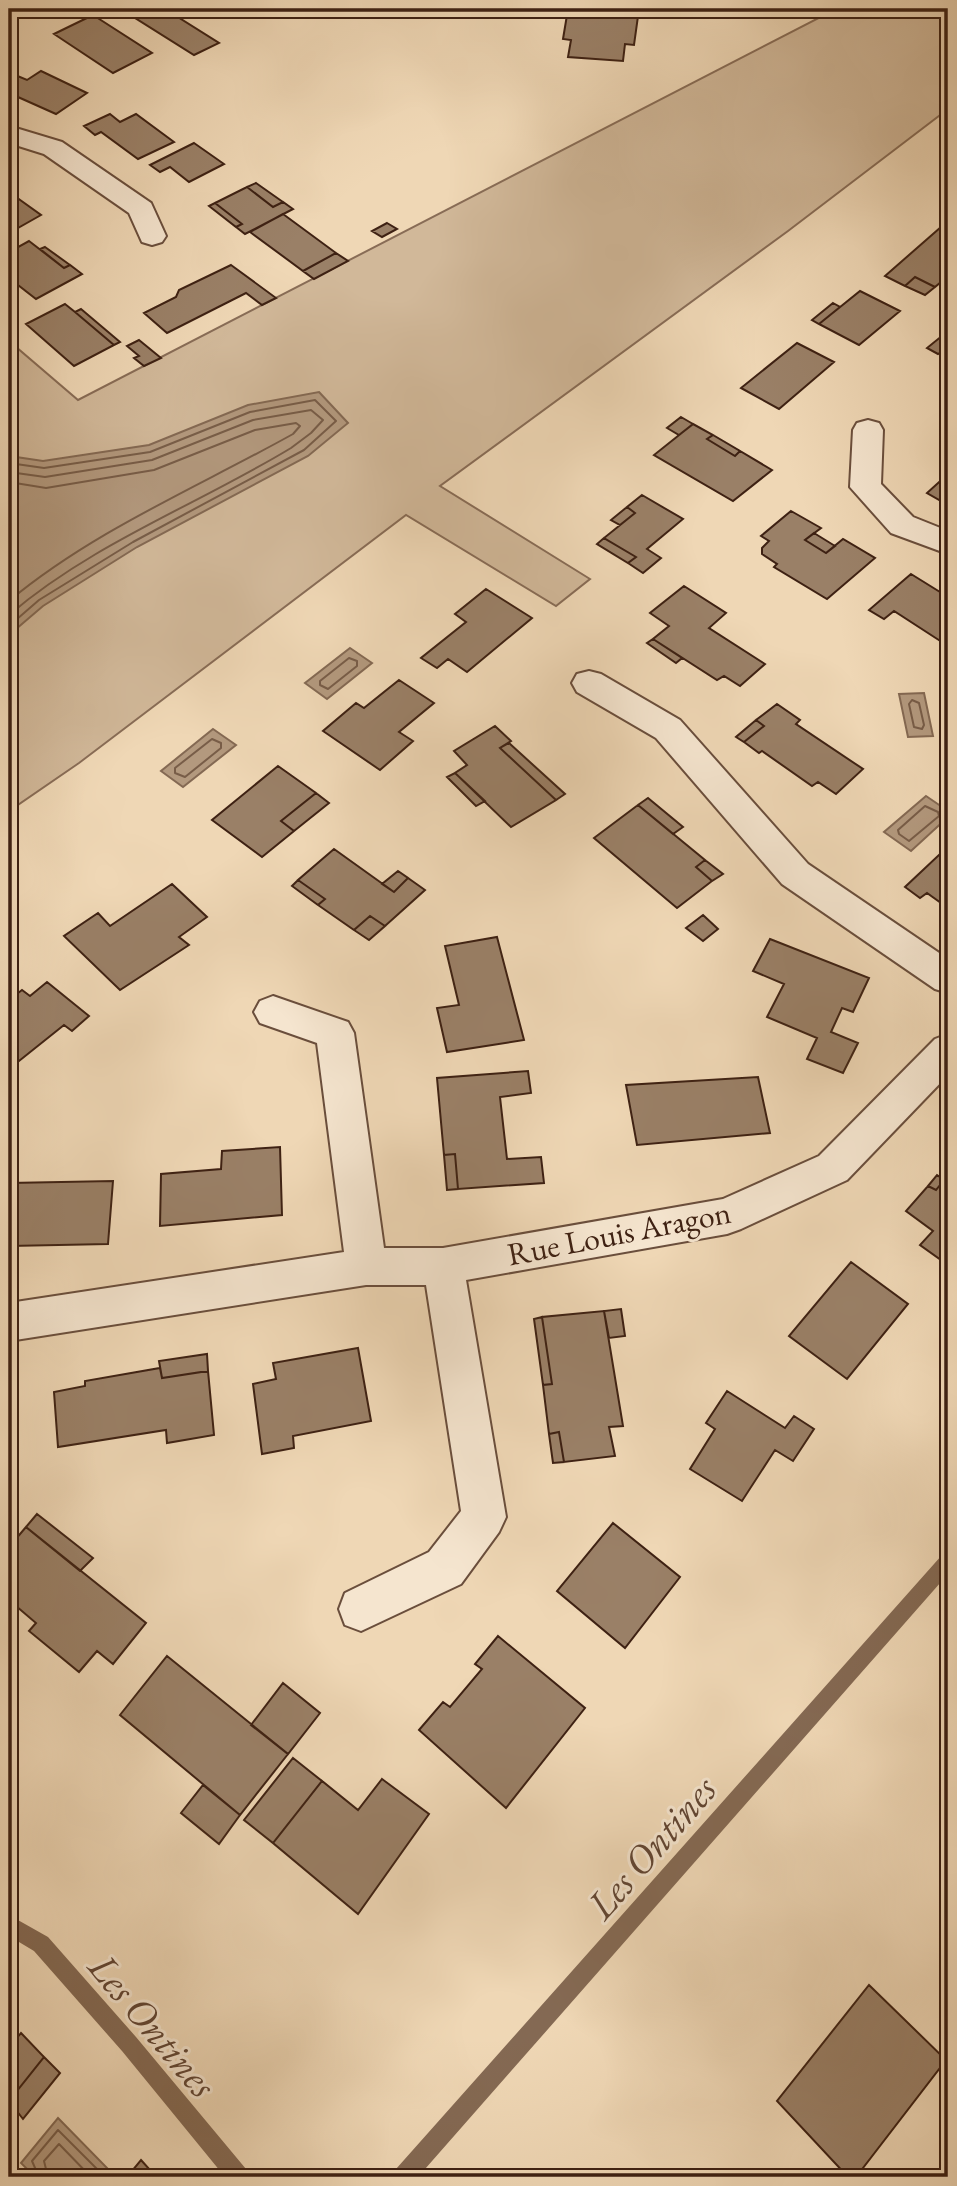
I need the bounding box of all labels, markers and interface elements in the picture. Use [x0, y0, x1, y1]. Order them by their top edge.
street label: Rue Louis Aragon [504, 1191, 734, 1275]
water label: Les Ontines [574, 1764, 728, 1930]
water label: Les Ontines [77, 1941, 229, 2109]

